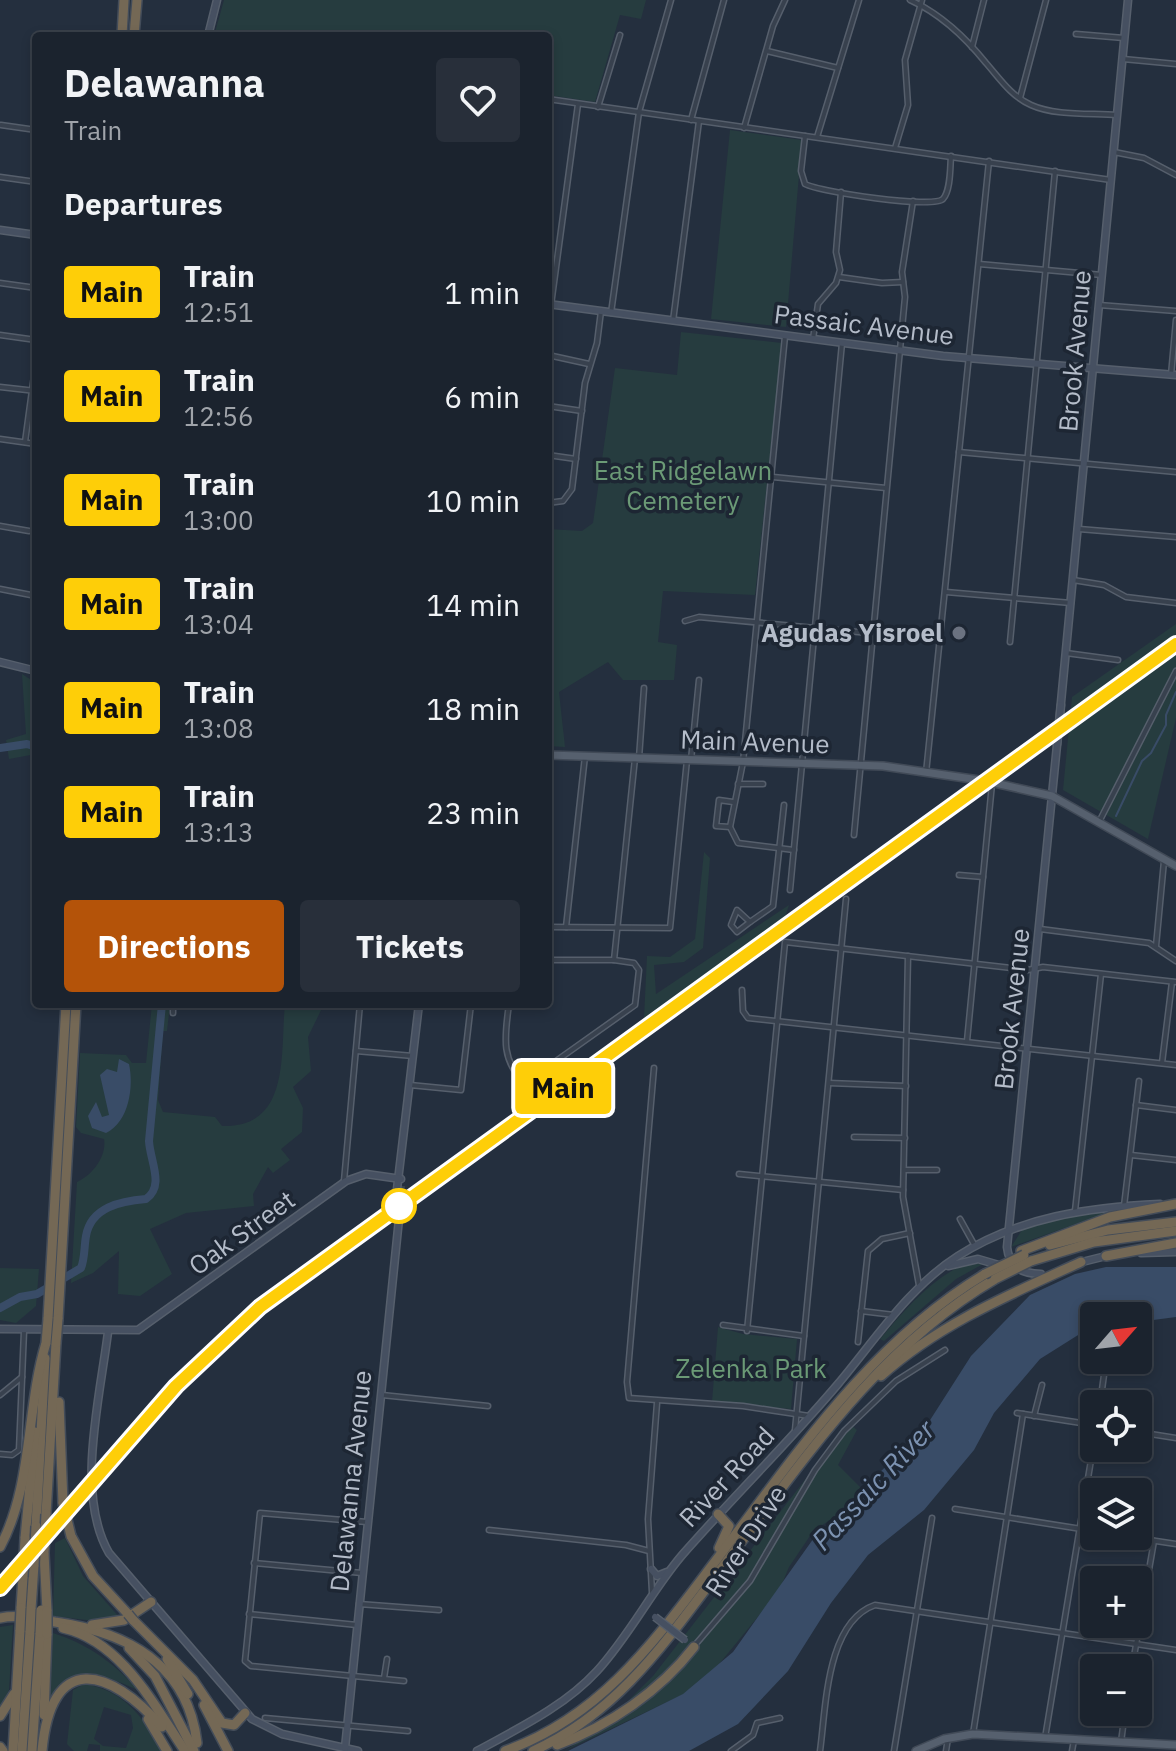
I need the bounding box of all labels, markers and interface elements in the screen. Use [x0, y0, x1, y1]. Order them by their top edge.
text: Delawanna [64, 58, 265, 107]
button: heart [436, 58, 520, 142]
text: Train [64, 113, 122, 147]
text: Departures [64, 184, 223, 223]
text: Train [184, 256, 255, 295]
street label: Brook Avenue [1050, 269, 1098, 433]
text: Main [80, 273, 144, 310]
text: 1 min [444, 273, 520, 312]
text: 12:51 [184, 295, 254, 329]
street label: Passaic Avenue [772, 296, 956, 352]
text: Train [184, 360, 255, 399]
text: Main [80, 377, 144, 414]
text: 6 min [444, 377, 520, 416]
text: 12:56 [184, 399, 254, 433]
park label: East Ridgelawn Cemetery [594, 453, 772, 517]
text: Train [184, 464, 255, 503]
text: Main [80, 481, 144, 518]
text: 10 min [426, 481, 520, 520]
text: 13:00 [184, 503, 254, 537]
text: Train [184, 568, 255, 607]
text: Main [80, 585, 144, 622]
text: 14 min [426, 585, 520, 624]
text: 13:04 [184, 607, 254, 641]
place label: Agudas Yisroel [761, 615, 943, 649]
marker: Agudas Yisroel [950, 624, 968, 642]
text: Train [184, 672, 255, 711]
text: Main [80, 689, 144, 726]
text: 18 min [426, 689, 520, 728]
text: 13:08 [184, 711, 254, 745]
street label: Main Avenue [680, 721, 830, 761]
text: Train [184, 776, 255, 815]
text: Main [80, 793, 144, 830]
text: 23 min [426, 793, 520, 832]
text: 13:13 [184, 815, 254, 849]
button: Directions [64, 900, 284, 992]
button: Tickets [300, 900, 520, 992]
street label: Brook Avenue [986, 926, 1036, 1091]
line badge: Main [507, 1062, 619, 1114]
text: Main [531, 1069, 595, 1106]
street label: Oak Street [181, 1182, 301, 1282]
unlabelled marker [382, 1189, 416, 1223]
north arrow [1080, 1302, 1152, 1374]
map controls [1080, 1302, 1152, 1726]
park label: Zelenka Park [675, 1351, 827, 1385]
street label: Delawanna Avenue [321, 1368, 379, 1593]
button: locate [1080, 1390, 1152, 1462]
water label: Passaic River [803, 1411, 943, 1558]
street label: River Road [671, 1419, 781, 1534]
street label: River Drive [697, 1478, 794, 1603]
button: layers [1080, 1478, 1152, 1550]
button: + [1080, 1566, 1152, 1638]
button: − [1080, 1654, 1152, 1726]

